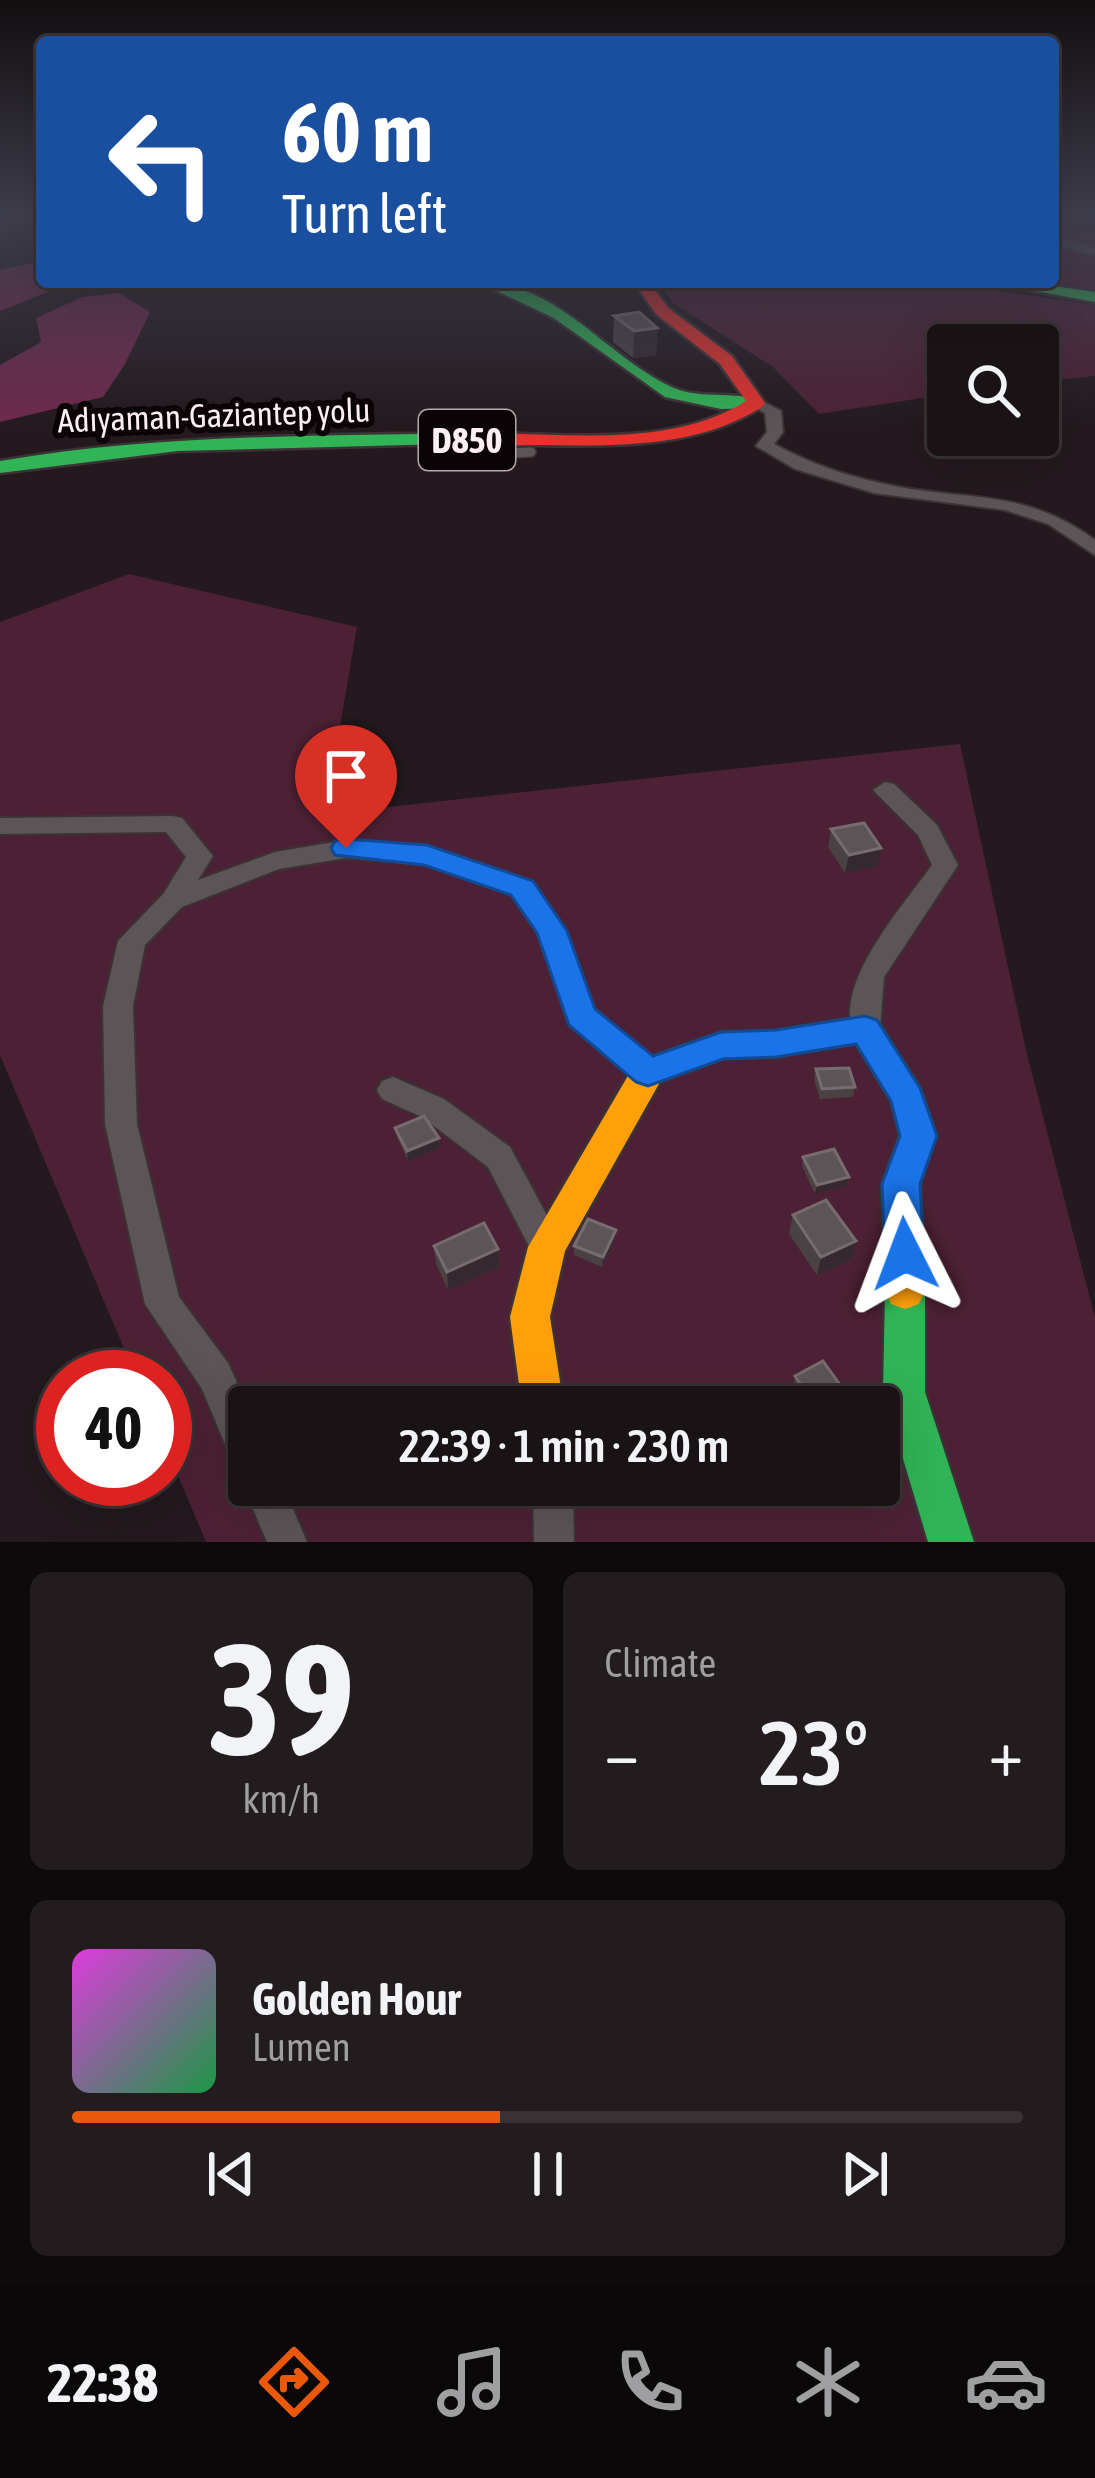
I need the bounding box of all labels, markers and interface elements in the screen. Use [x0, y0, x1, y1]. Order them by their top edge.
icon: left [84, 84, 240, 240]
text: 60 m [282, 84, 433, 180]
text: Turn left [282, 183, 447, 244]
map controls [927, 324, 1059, 456]
button: search [927, 324, 1059, 456]
street label: Adıyaman-Gaziantep yolu [57, 391, 371, 439]
road number: D850 [419, 410, 515, 470]
pin [295, 725, 397, 848]
icon: arrive [313, 743, 379, 809]
position arrow [842, 1191, 968, 1317]
speed limit sign: 40 [36, 1350, 192, 1506]
text: 22:39 · 1 min · 230 m [399, 1420, 729, 1472]
text: 39 [208, 1609, 355, 1788]
text: Climate [605, 1641, 716, 1685]
text: 23° [759, 1701, 868, 1804]
text: − [605, 1714, 639, 1790]
text: + [989, 1714, 1023, 1790]
text: km/h [243, 1777, 320, 1821]
text: Golden Hour [252, 1973, 461, 2025]
text: Lumen [252, 2025, 351, 2069]
icon: previous [198, 2141, 264, 2207]
icon: pause [515, 2141, 581, 2207]
icon: next [832, 2141, 898, 2207]
icon: directions [252, 2340, 336, 2424]
icon: music [430, 2340, 514, 2424]
icon: phone [608, 2340, 692, 2424]
icon: climate [786, 2340, 870, 2424]
icon: car [964, 2340, 1048, 2424]
text: 22:38 [47, 2352, 158, 2413]

